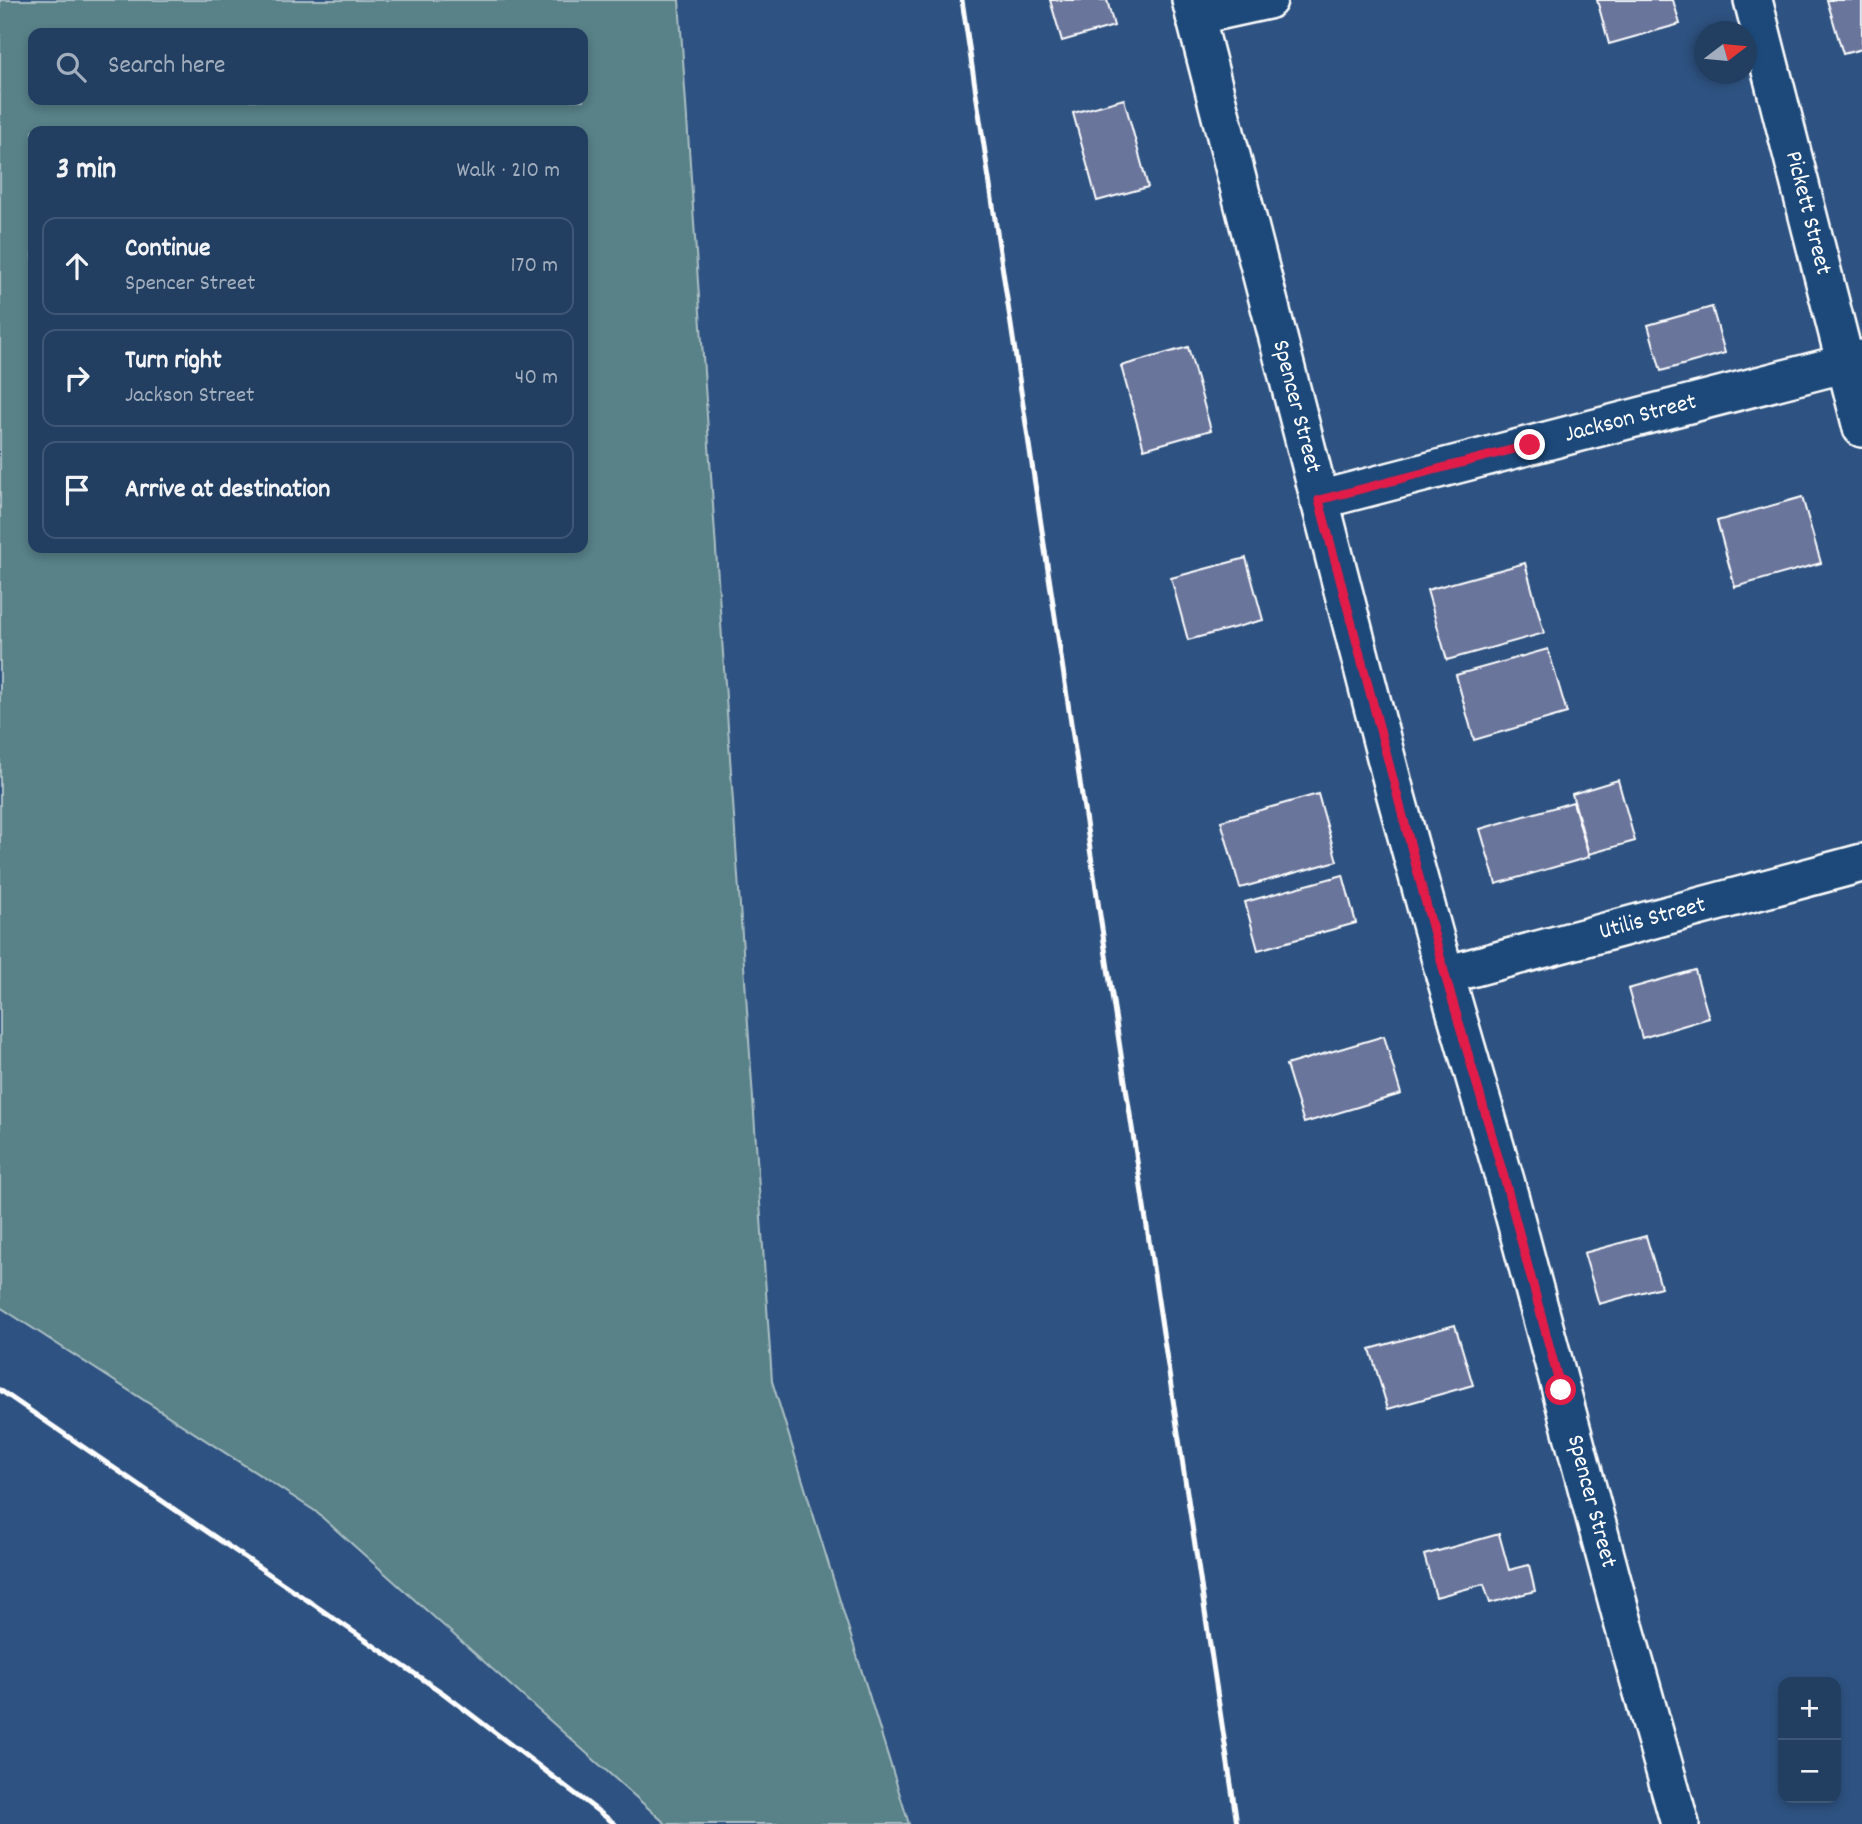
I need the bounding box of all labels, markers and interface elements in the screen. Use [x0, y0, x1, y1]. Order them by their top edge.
north arrow [1694, 21, 1757, 84]
search box [28, 28, 588, 105]
icon: search [52, 48, 90, 86]
text: Search here [108, 48, 226, 85]
street label: Pickett Street [1775, 147, 1839, 279]
text: 3 min [56, 150, 116, 193]
text: Walk · 210 m [457, 155, 560, 188]
text: Continue [125, 231, 210, 268]
icon: ahead [58, 247, 96, 285]
text: 170 m [511, 250, 558, 283]
text: Spencer Street [125, 268, 256, 301]
street label: Spencer Street [1262, 336, 1329, 477]
text: Turn right [125, 343, 222, 380]
icon: right [58, 359, 96, 397]
text: 40 m [515, 362, 558, 395]
text: Jackson Street [125, 380, 255, 413]
street label: Jackson Street [1561, 386, 1701, 453]
route end [1514, 429, 1545, 460]
icon: arrive [58, 471, 96, 509]
text: Arrive at destination [125, 472, 330, 509]
street label: Utilis Street [1596, 889, 1710, 950]
route start [1545, 1374, 1576, 1405]
street label: Spencer Street [1557, 1431, 1625, 1572]
map controls [1778, 1677, 1841, 1803]
button: + [1778, 1677, 1841, 1740]
button: − [1778, 1740, 1841, 1803]

